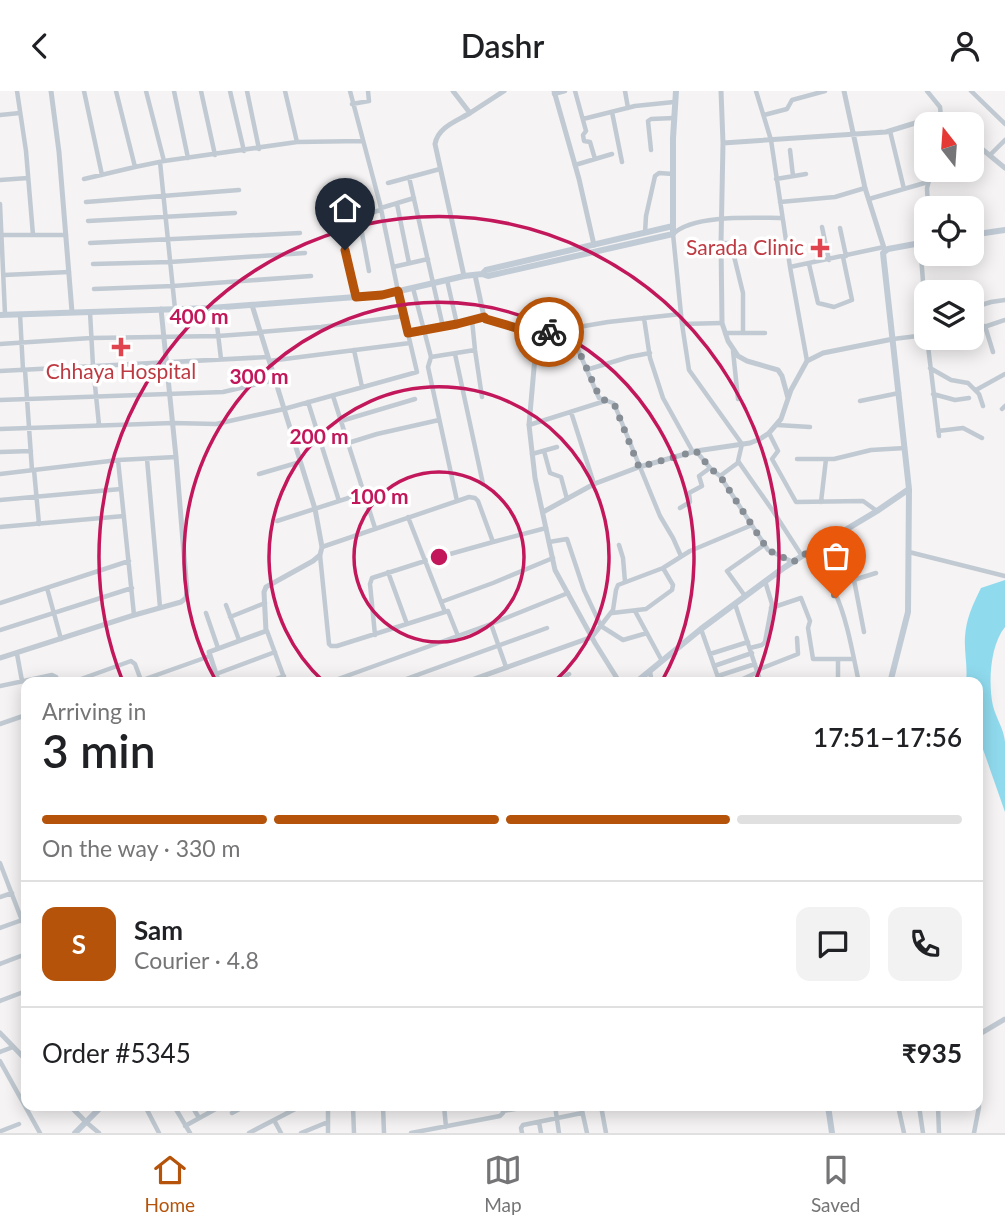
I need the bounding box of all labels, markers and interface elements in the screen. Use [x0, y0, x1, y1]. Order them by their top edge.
text: Dashr [461, 26, 544, 65]
icon: back [21, 27, 59, 65]
icon: person [946, 27, 984, 65]
north arrow [914, 112, 984, 182]
map controls [914, 112, 984, 350]
pin [315, 178, 375, 250]
icon: home [326, 189, 364, 227]
button: locate [914, 196, 984, 266]
place label: Sarada Clinic [686, 234, 804, 259]
marker: Sarada Clinic [810, 238, 830, 258]
button: layers [914, 280, 984, 350]
courier [514, 297, 584, 367]
text: 400 m [169, 303, 229, 328]
icon: bike [530, 313, 568, 351]
marker: Chhaya Hospital [111, 337, 131, 357]
place label: Chhaya Hospital [46, 358, 196, 383]
text: 300 m [229, 363, 289, 388]
text: 200 m [289, 423, 349, 448]
text: 100 m [349, 483, 409, 508]
pin [806, 526, 866, 598]
icon: bag [817, 537, 855, 575]
centre of rings [427, 545, 451, 569]
text: Arriving in [42, 697, 146, 725]
text: 17:51–17:56 [813, 721, 962, 753]
text: 3 min [42, 723, 156, 778]
text: On the way · 330 m [42, 834, 241, 862]
button: chat [796, 907, 870, 981]
button: phone [888, 907, 962, 981]
text: Sam [134, 914, 183, 946]
text: S [72, 928, 86, 960]
text: Courier · 4.8 [134, 946, 259, 974]
text: Order #5345 [42, 1037, 191, 1069]
text: ₹935 [902, 1037, 962, 1069]
tab: Home [144, 1151, 195, 1216]
tab: Map [484, 1151, 522, 1216]
tab: Saved [811, 1151, 861, 1216]

